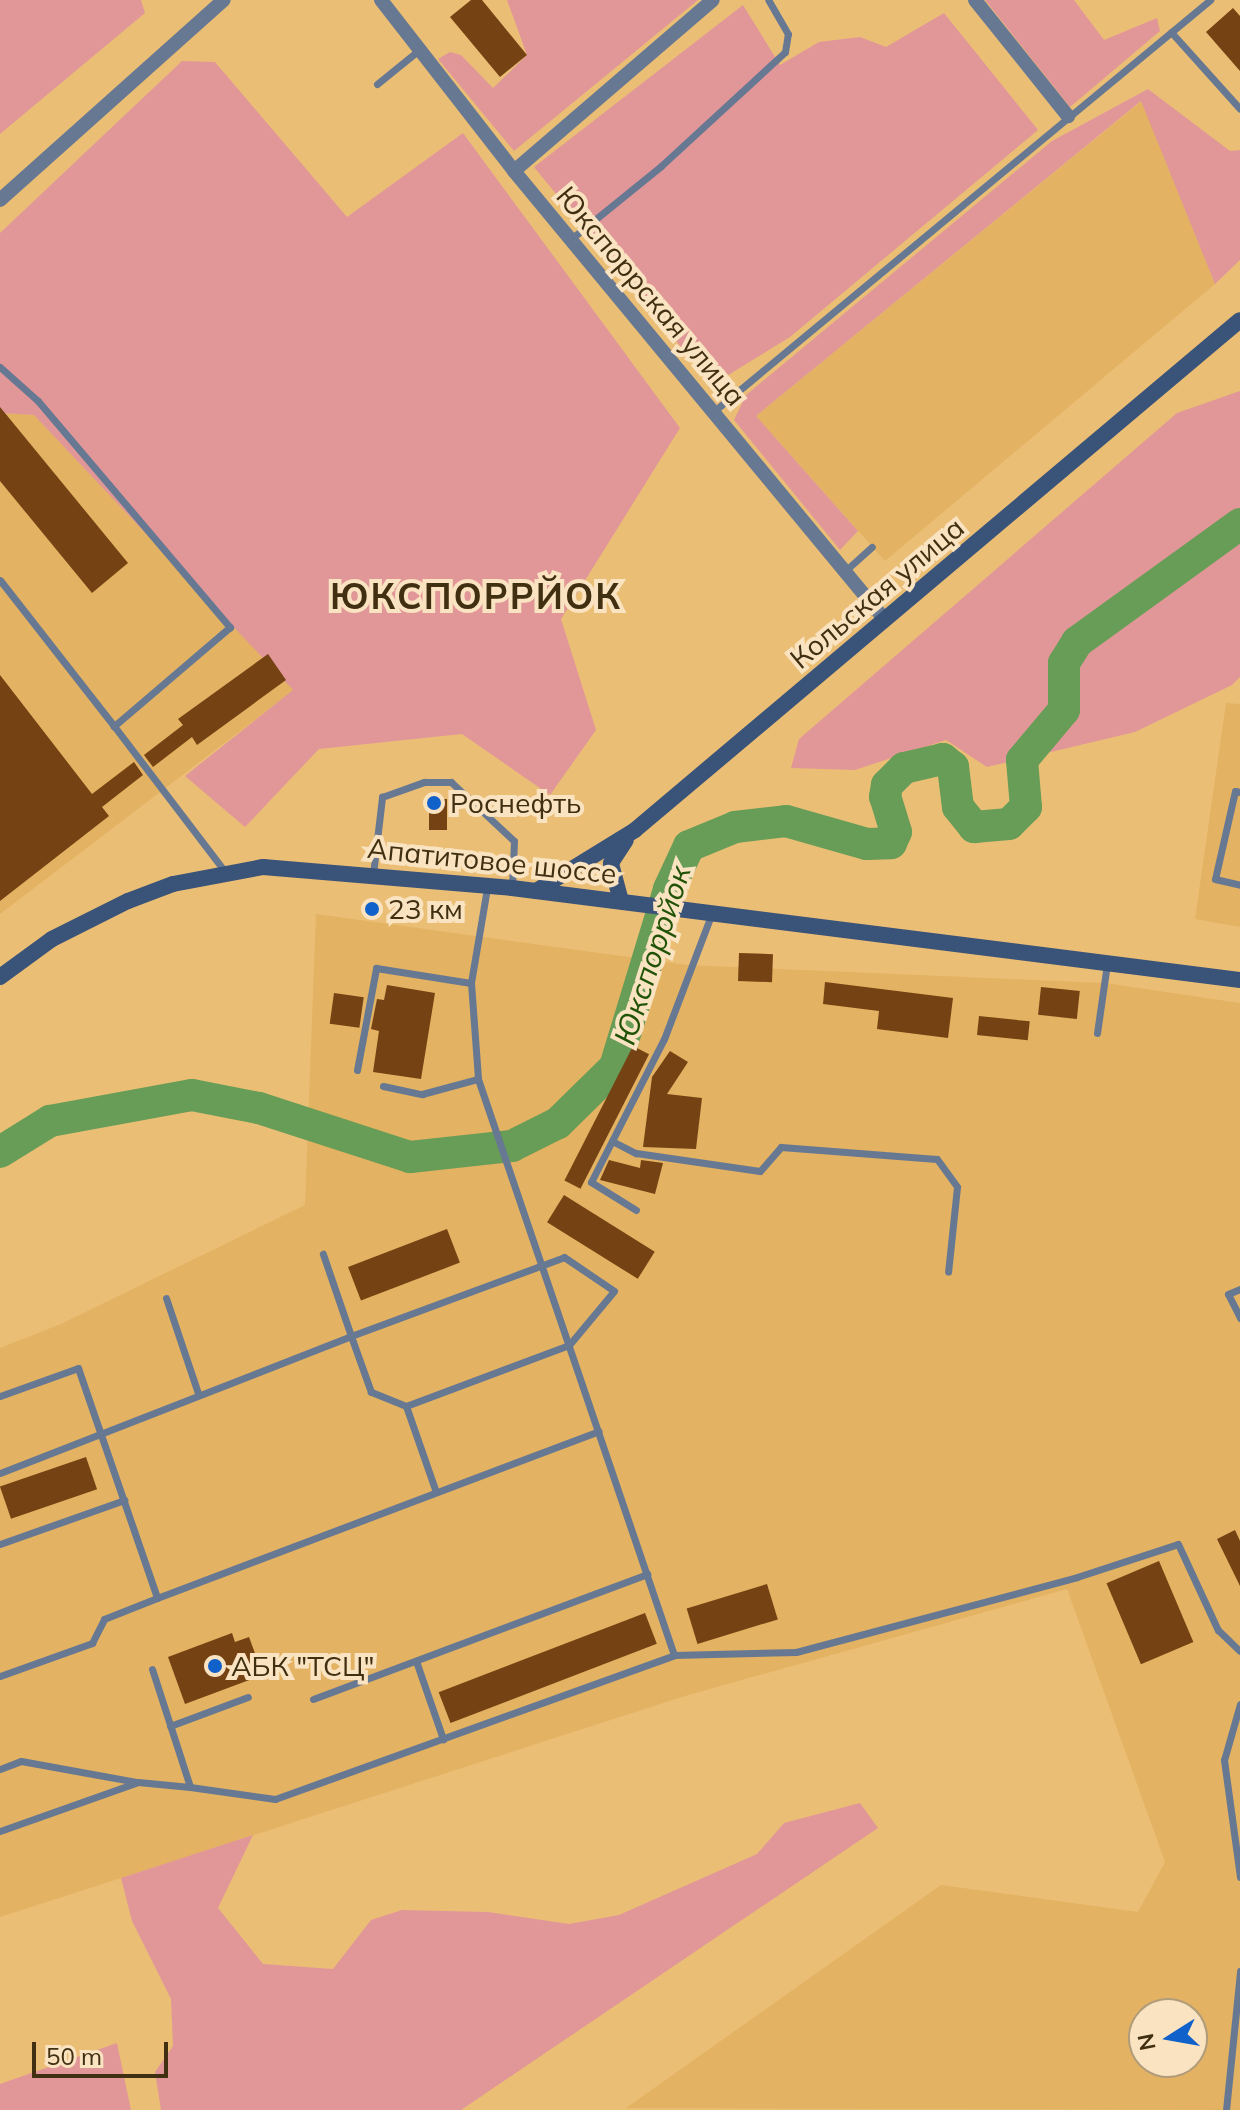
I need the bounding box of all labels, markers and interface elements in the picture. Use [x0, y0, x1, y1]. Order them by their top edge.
street label: Юкспоррская улица [549, 179, 753, 413]
street label: Кольская улица [783, 511, 971, 675]
district label: ЮКСПОРРЙОК [330, 574, 622, 618]
place label: Роснефть [450, 786, 581, 820]
marker: Роснефть [425, 794, 443, 812]
street label: Апатитовое шоссе [366, 831, 618, 891]
water label: Юкспоррйок [606, 861, 698, 1049]
place label: 23 км [388, 892, 463, 926]
marker: 23 км [363, 900, 381, 918]
place label: АБК "ТСЦ" [231, 1649, 374, 1683]
marker: АБК "ТСЦ" [206, 1657, 224, 1675]
north arrow [1128, 1998, 1208, 2078]
scale bar [36, 2026, 172, 2076]
text: N [1131, 2031, 1162, 2053]
text: 50 m [46, 2041, 102, 2071]

